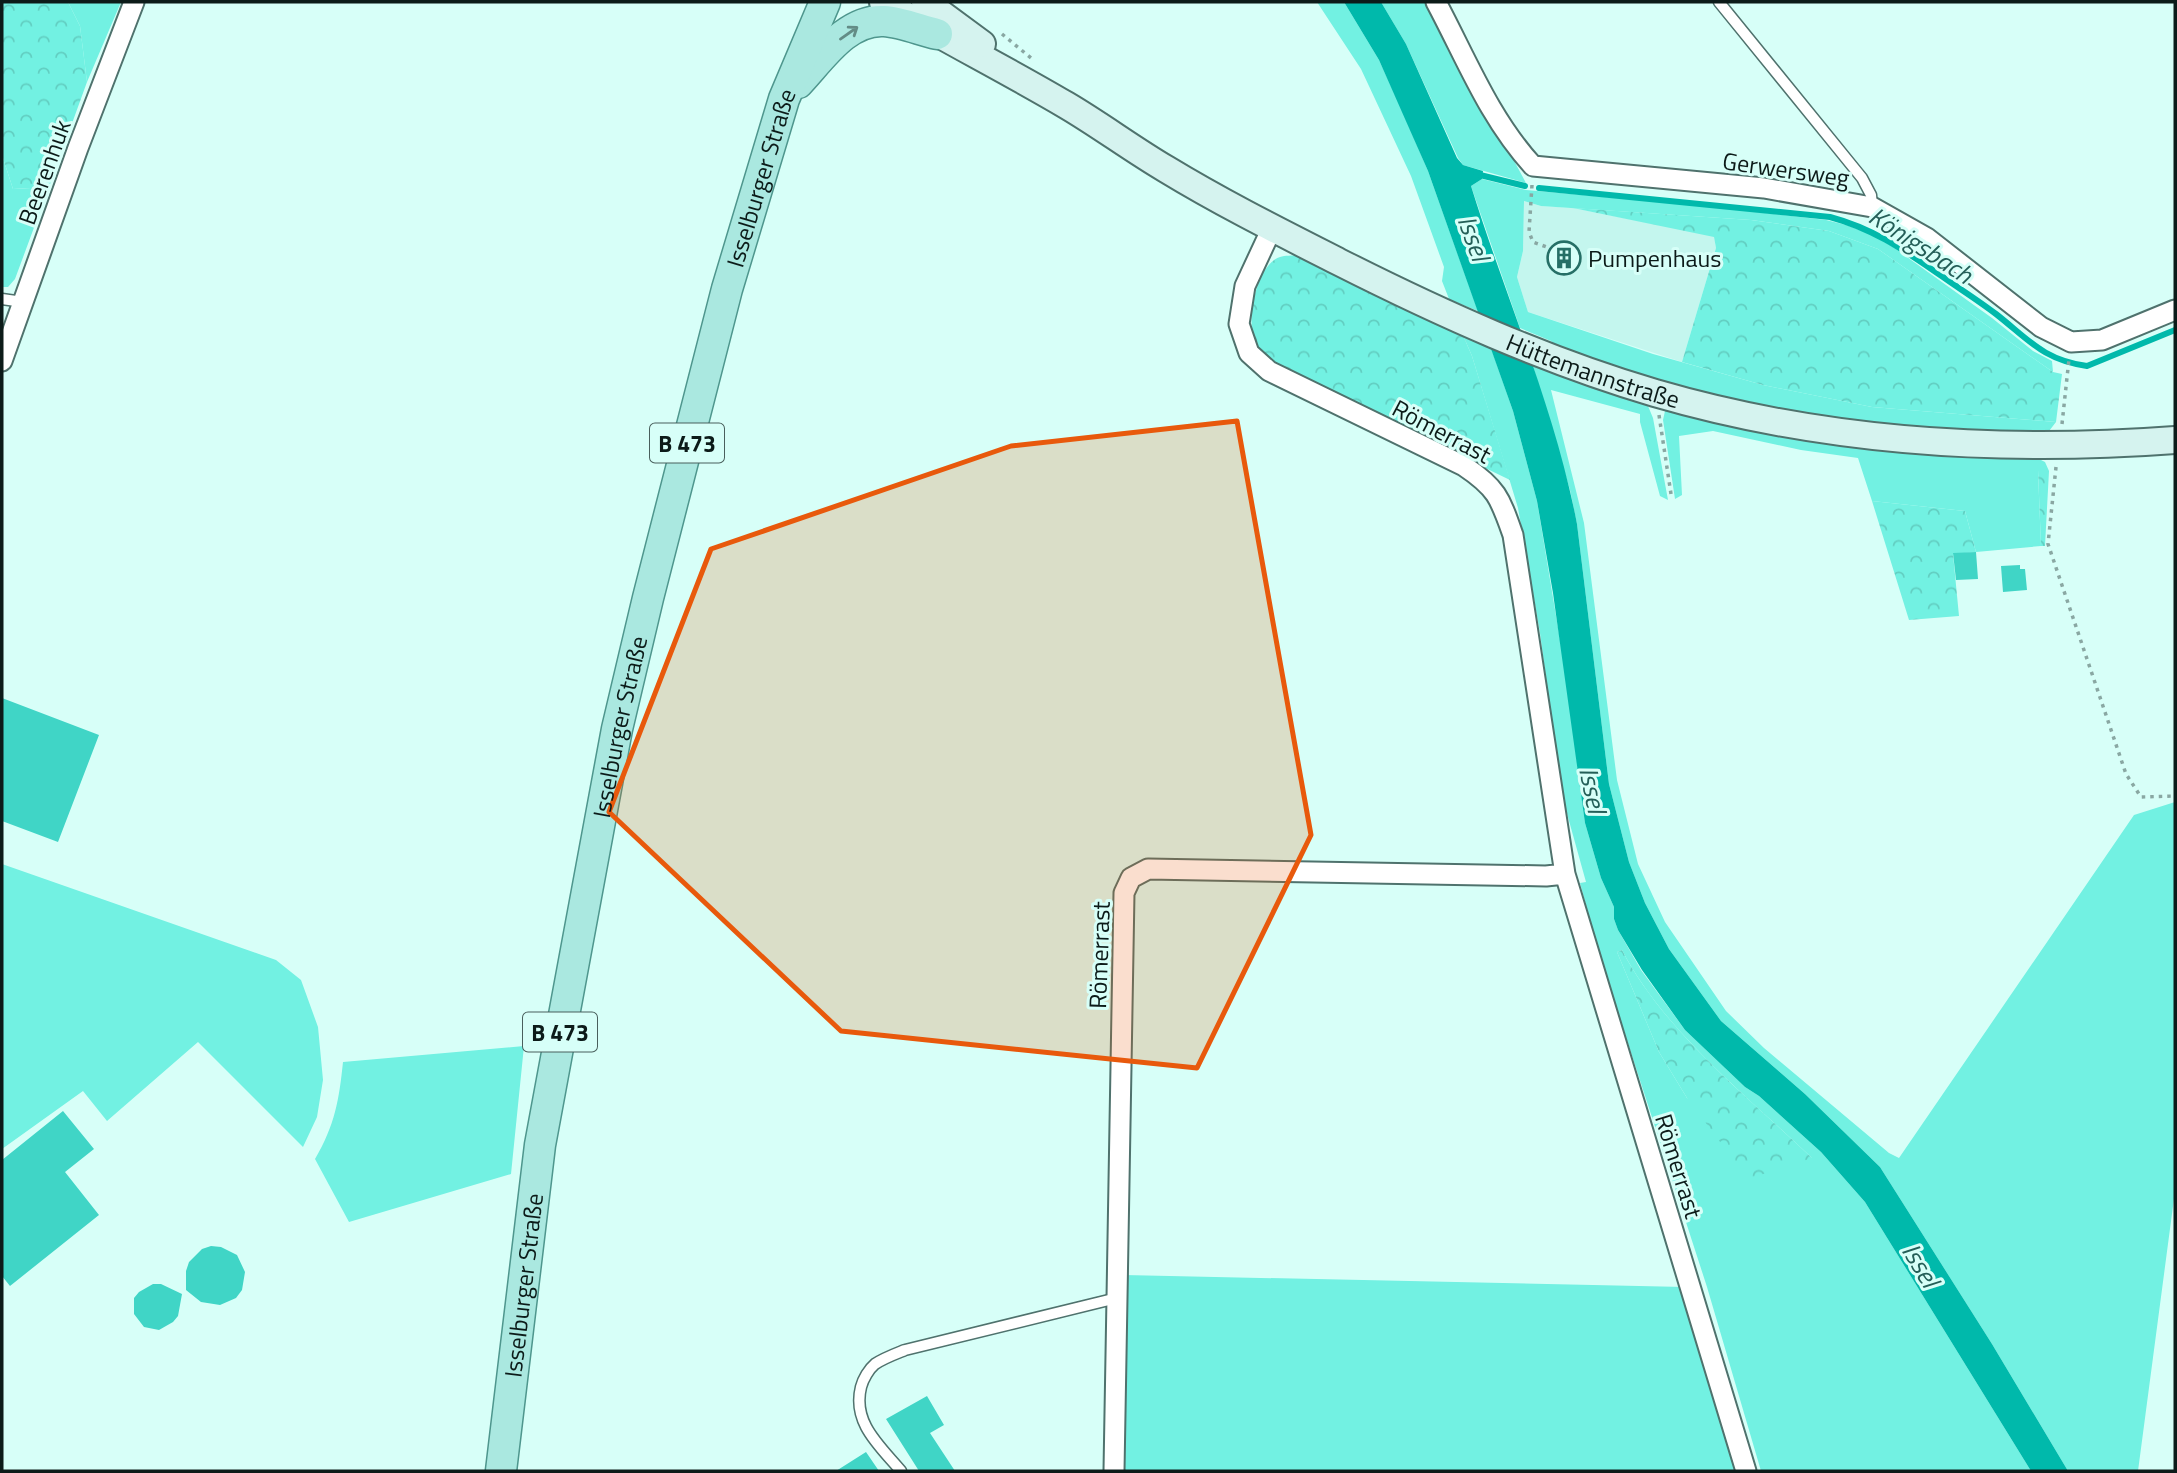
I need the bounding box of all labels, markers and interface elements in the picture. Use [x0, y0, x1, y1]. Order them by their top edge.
one-way arrow [839, 26, 858, 41]
street label: Isselburger Straße [717, 83, 805, 272]
street label: Beerenhuk [8, 114, 80, 229]
street label: Gerwersweg [1720, 142, 1852, 196]
water label: Königsbach [1861, 197, 1982, 294]
water label: Issel [1448, 210, 1501, 269]
building icon: Pumpenhaus [1545, 239, 1583, 277]
place label: Pumpenhaus [1588, 240, 1722, 276]
street label: Hüttemannstraße [1501, 324, 1684, 417]
street label: Römerrast [1386, 390, 1498, 472]
road number: B 473 [650, 424, 724, 462]
street label: Isselburger Straße [583, 632, 656, 821]
water label: Issel [1569, 763, 1618, 820]
street label: Römerrast [1079, 900, 1119, 1009]
road number: B 473 [523, 1012, 597, 1051]
street label: Römerrast [1646, 1109, 1712, 1223]
street label: Isselburger Straße [494, 1191, 552, 1379]
water label: Issel [1892, 1235, 1951, 1298]

